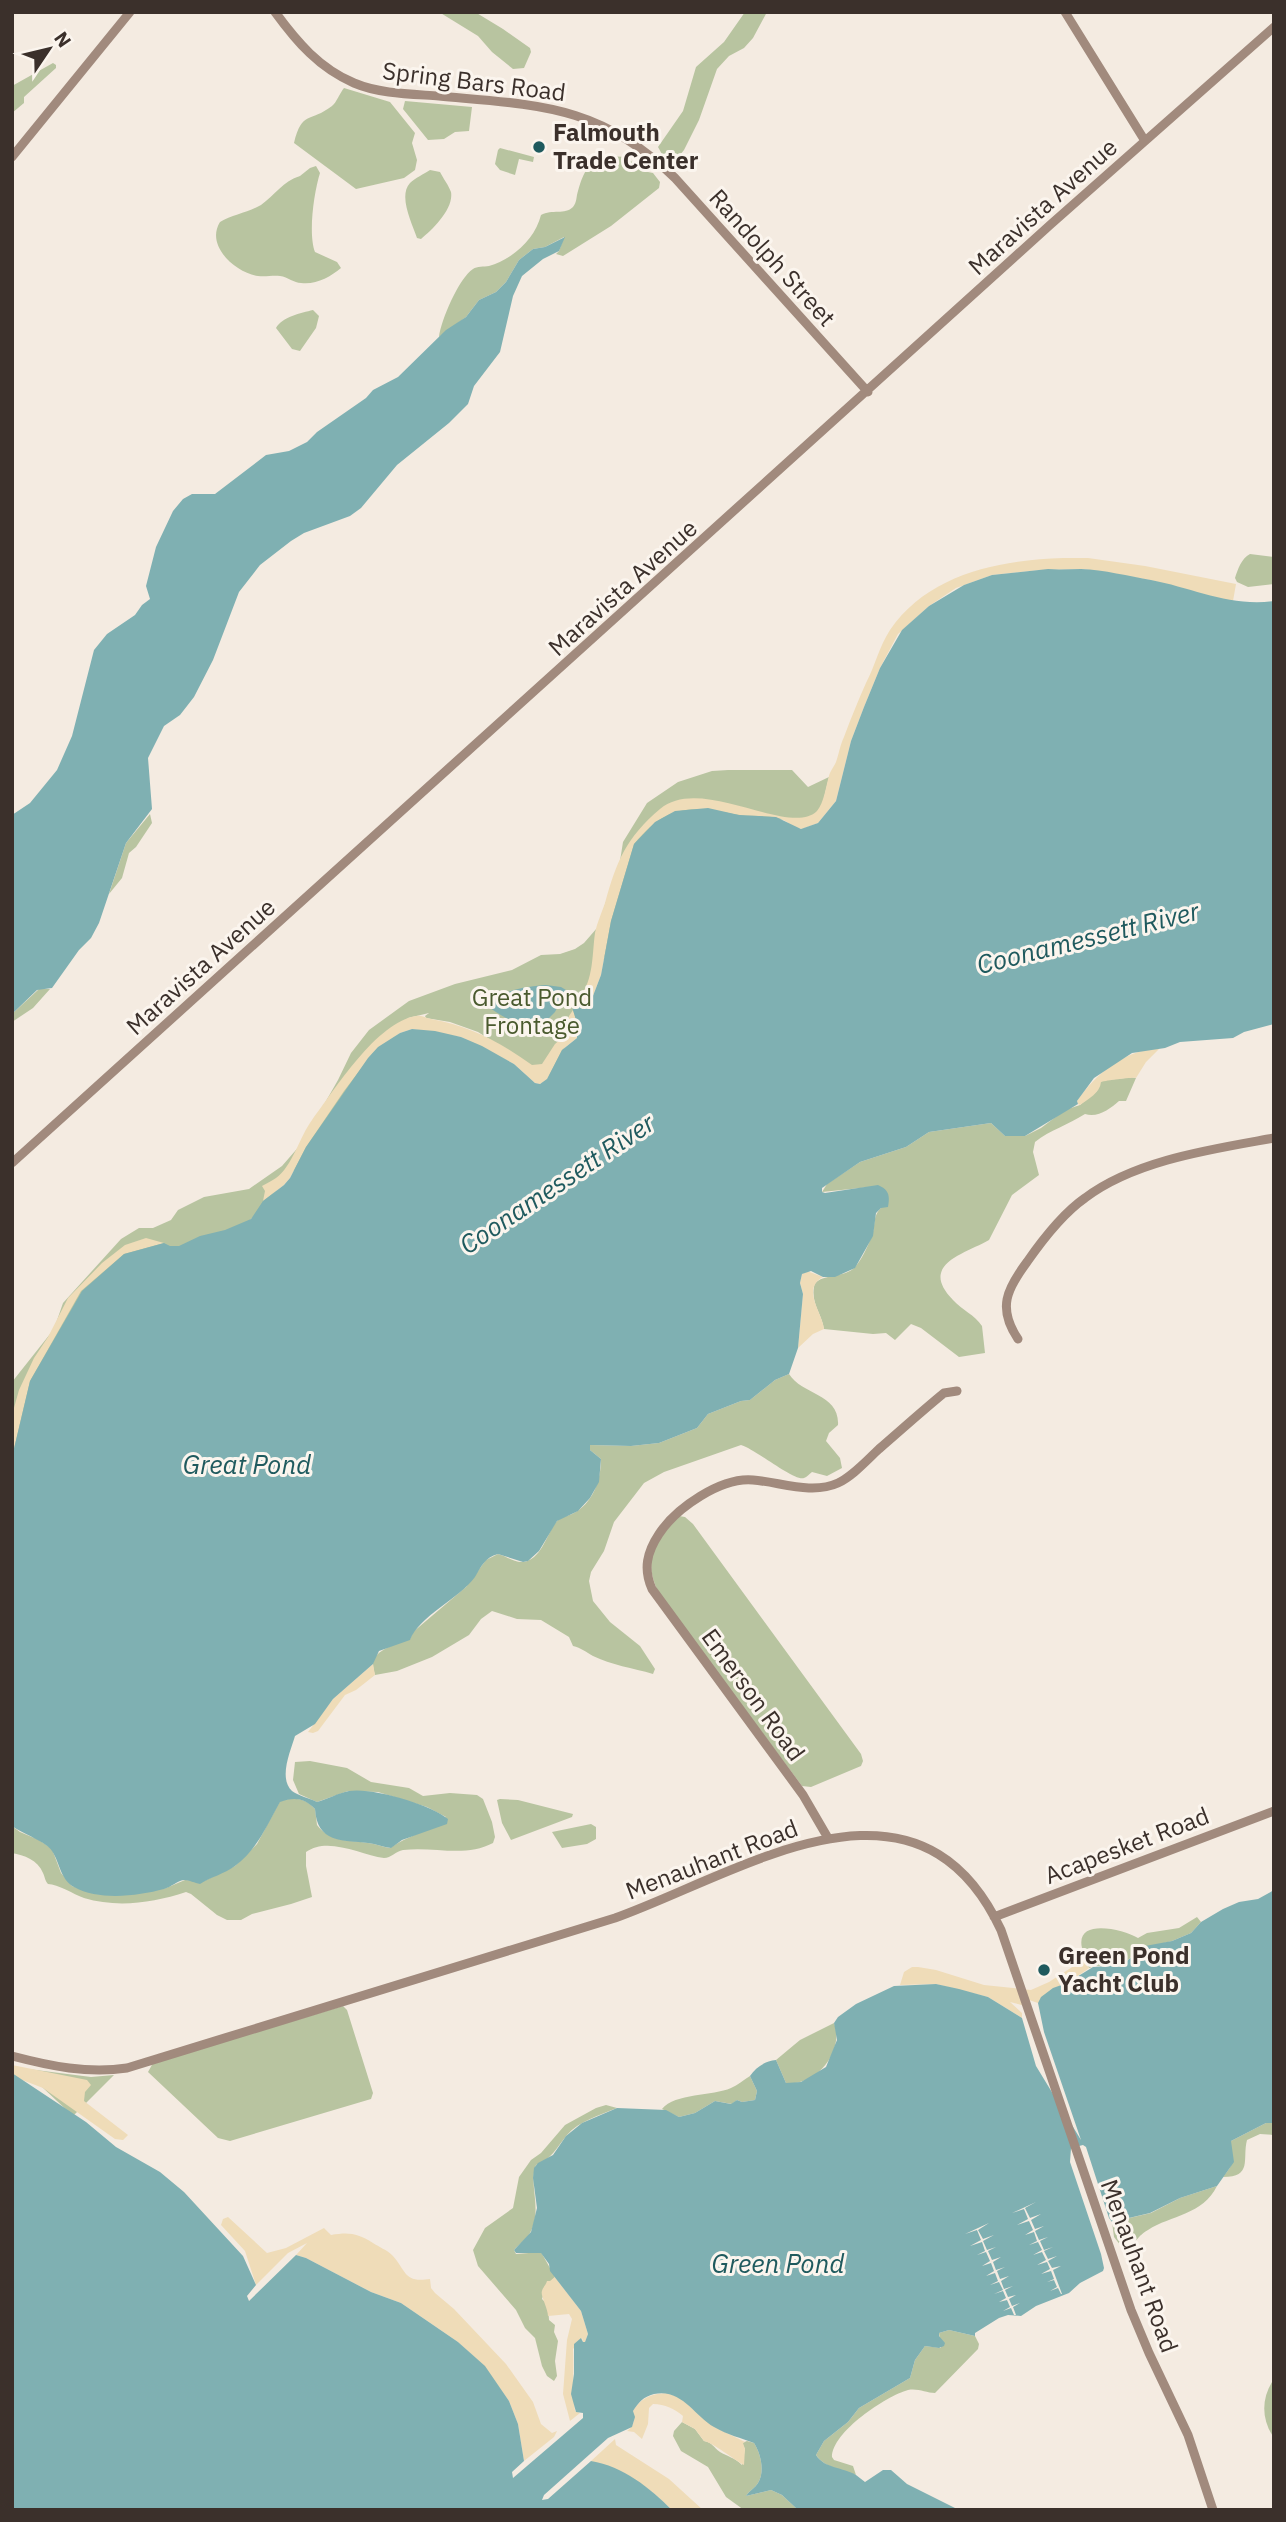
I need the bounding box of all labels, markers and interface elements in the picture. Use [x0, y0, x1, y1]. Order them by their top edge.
north arrow [14, 14, 84, 84]
text: N [49, 27, 77, 52]
street label: Spring Bars Road [381, 54, 568, 108]
place label: Falmouth Trade Center [553, 116, 699, 176]
street label: Maravista Avenue [961, 131, 1124, 282]
marker: Falmouth Trade Center [531, 139, 547, 155]
street label: Randolph Street [702, 182, 843, 333]
street label: Maravista Avenue [541, 512, 704, 663]
street label: Maravista Avenue [119, 891, 282, 1042]
water label: Coonamessett River [973, 893, 1204, 981]
park label: Great Pond Frontage [472, 981, 592, 1041]
water label: Coonamessett River [452, 1104, 662, 1261]
water label: Great Pond [183, 1447, 312, 1481]
street label: Emerson Road [695, 1622, 813, 1767]
street label: Acapesket Road [1040, 1799, 1213, 1891]
street label: Menauhant Road [621, 1812, 802, 1907]
place label: Green Pond Yacht Club [1058, 1939, 1189, 1999]
marker: Green Pond Yacht Club [1036, 1962, 1052, 1978]
street label: Menauhant Road [1094, 2175, 1186, 2357]
water label: Green Pond [712, 2246, 845, 2280]

